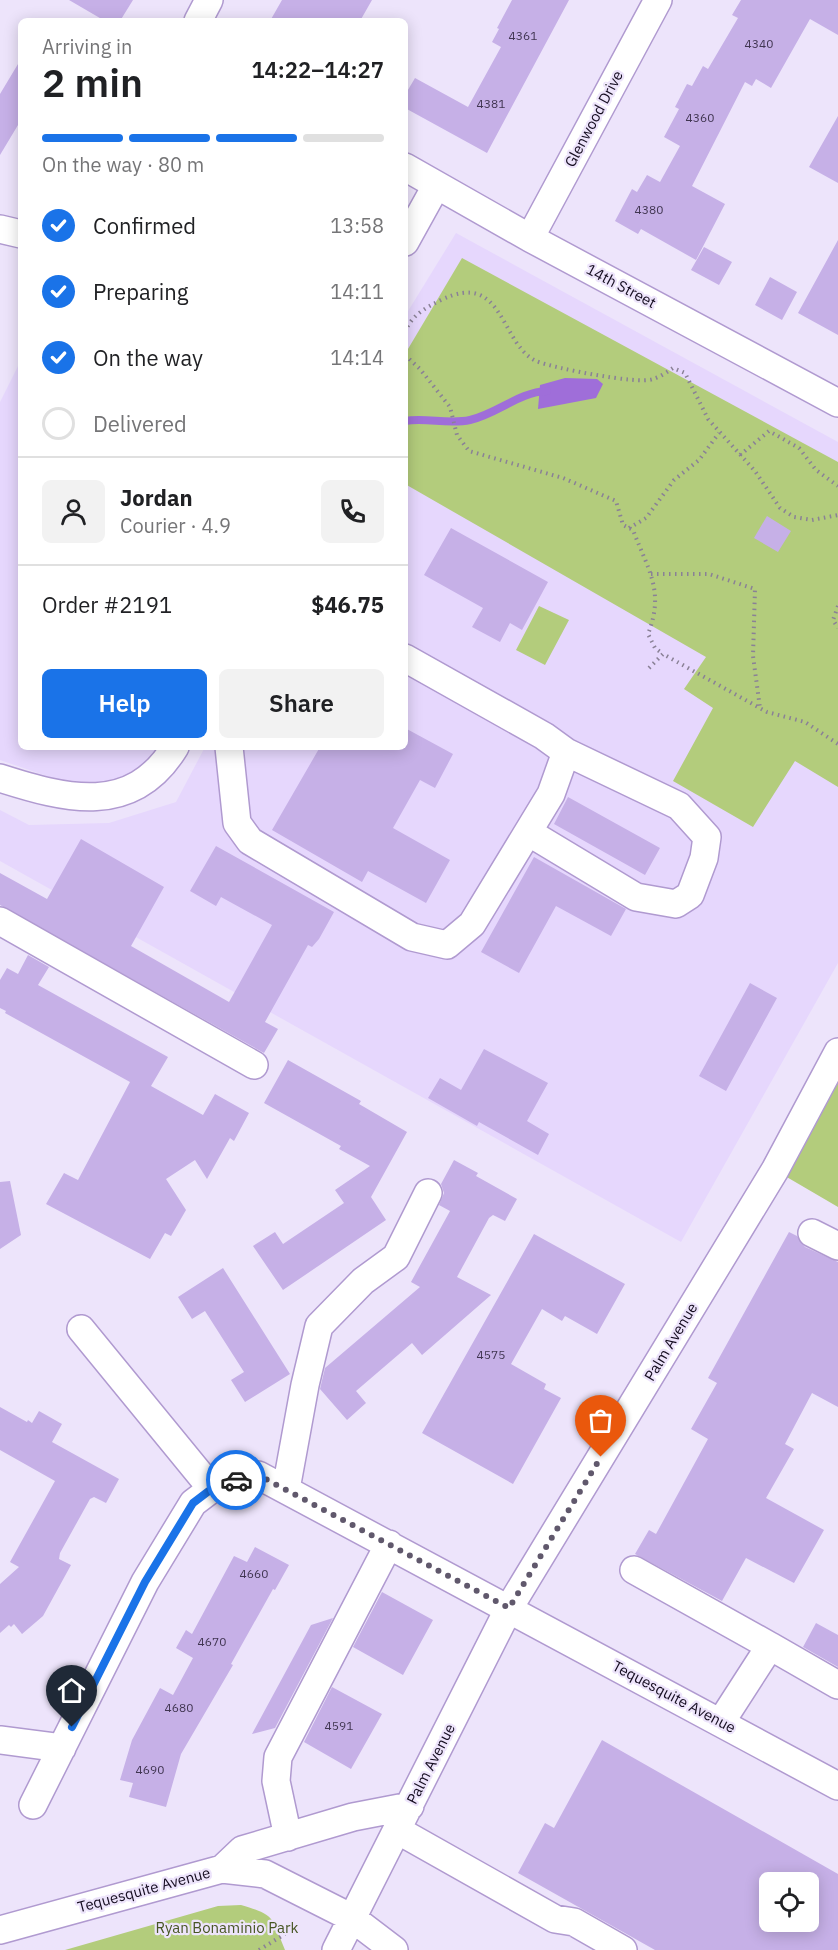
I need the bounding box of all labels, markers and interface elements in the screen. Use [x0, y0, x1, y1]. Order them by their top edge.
house number: 4361 [509, 28, 537, 43]
text: Arriving in [42, 33, 132, 60]
house number: 4340 [745, 36, 773, 51]
text: 14:22–14:27 [251, 55, 384, 84]
text: 2 min [42, 57, 143, 108]
street label: Glenwood Drive [560, 67, 627, 170]
house number: 4381 [477, 96, 505, 111]
house number: 4360 [686, 110, 714, 125]
text: On the way · 80 m [42, 151, 204, 178]
house number: 4380 [635, 202, 663, 217]
icon: check [42, 209, 75, 242]
text: Confirmed [93, 211, 196, 240]
text: 13:58 [330, 212, 384, 239]
street label: 14th Street [583, 259, 659, 312]
icon: check [42, 275, 75, 308]
text: Preparing [93, 277, 188, 306]
text: 14:11 [330, 278, 384, 305]
icon: check [42, 341, 75, 374]
text: On the way [93, 343, 203, 372]
text: 14:14 [330, 344, 384, 371]
text: Delivered [93, 409, 187, 438]
button: person [42, 480, 105, 543]
button: phone [321, 480, 384, 543]
text: Jordan [120, 483, 193, 512]
text: Courier · 4.9 [120, 512, 231, 539]
text: Order #2191 [42, 590, 172, 619]
text: $46.75 [311, 590, 384, 619]
button: Help [42, 669, 207, 738]
button: Share [219, 669, 384, 738]
street label: Palm Avenue [640, 1299, 701, 1384]
house number: 4575 [477, 1347, 505, 1362]
pin [575, 1395, 626, 1457]
icon: bag [584, 1404, 617, 1437]
courier [206, 1450, 266, 1510]
icon: car [220, 1464, 253, 1497]
house number: 4660 [240, 1566, 268, 1581]
house number: 4670 [198, 1634, 226, 1649]
street label: Tequesquite Avenue [609, 1656, 739, 1737]
pin [46, 1665, 97, 1727]
icon: home [55, 1674, 88, 1707]
house number: 4680 [165, 1700, 193, 1715]
house number: 4591 [325, 1718, 353, 1733]
street label: Palm Avenue [402, 1720, 459, 1807]
house number: 4690 [136, 1762, 164, 1777]
street label: Tequesquite Avenue [75, 1863, 212, 1916]
map controls [759, 1872, 819, 1932]
button: locate [759, 1872, 819, 1932]
park label: Ryan Bonaminio Park [155, 1918, 299, 1937]

